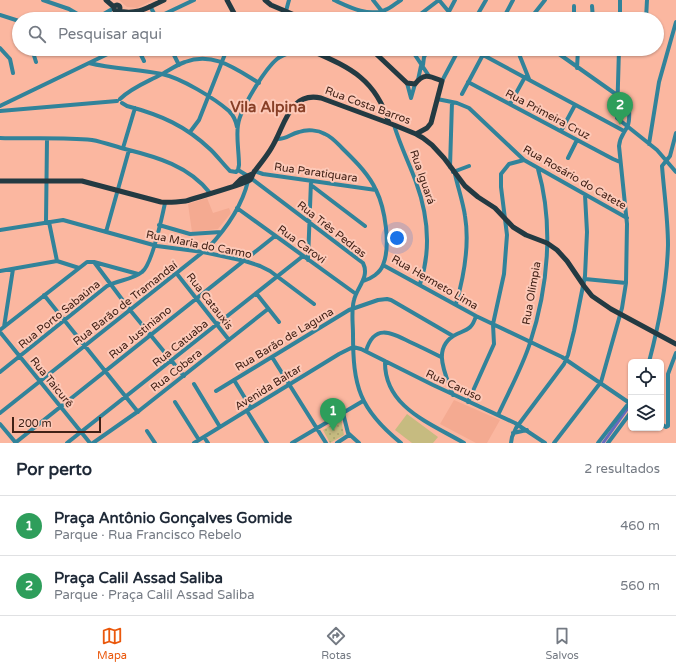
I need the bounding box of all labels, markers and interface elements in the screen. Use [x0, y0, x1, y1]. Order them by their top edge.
search box [12, 12, 664, 56]
icon: search [26, 23, 48, 45]
text: Pesquisar aqui [58, 25, 162, 43]
street label: Rua Costa Barros [323, 84, 412, 127]
street label: Rua Primeira Cruz [503, 87, 593, 143]
pin: 2 [607, 92, 633, 125]
district label: Vila Alpina [230, 98, 306, 117]
street label: Rua Rosário do Catete [521, 143, 629, 212]
street label: Rua Iguará [407, 148, 438, 206]
street label: Rua Paratiquara [273, 160, 359, 185]
street label: Rua Três Pedras [295, 198, 369, 260]
street label: Rua Carovi [275, 222, 328, 266]
street label: Rua Maria do Carmo [145, 228, 253, 261]
your location [387, 228, 407, 248]
street label: Rua Hermeto Lima [389, 252, 480, 312]
street label: Rua Barão de Tramandaí [71, 259, 180, 348]
street label: Rua Olímpia [520, 261, 543, 326]
street label: Rua Catauxis [184, 270, 236, 332]
street label: Rua Porto Sabaúna [16, 278, 103, 351]
street label: Rua Justiniano [106, 303, 174, 362]
street label: Rua Barão de Laguna [233, 305, 336, 374]
street label: Rua Catuaba [150, 317, 211, 370]
street label: Rua Cobera [148, 346, 204, 394]
street label: Rua Taicurê [27, 354, 76, 410]
map controls [628, 359, 664, 431]
button: locate [628, 359, 664, 395]
street label: Avenida Baltar [232, 361, 305, 413]
street label: Rua Caruso [424, 367, 484, 404]
button: layers [628, 395, 664, 431]
pin: 1 [320, 398, 346, 431]
scale bar [12, 415, 101, 434]
text: 200 m [18, 417, 52, 430]
text: Por perto [16, 459, 92, 480]
text: 2 resultados [584, 461, 660, 477]
text: Praça Antônio Gonçalves Gomide [54, 509, 292, 527]
text: 1 [25, 518, 33, 534]
text: 460 m [620, 518, 660, 534]
text: Parque · Rua Francisco Rebelo [54, 527, 242, 543]
text: Praça Calil Assad Saliba [54, 569, 223, 587]
text: 2 [25, 578, 33, 594]
text: 560 m [620, 578, 660, 594]
text: Parque · Praça Calil Assad Saliba [54, 587, 254, 603]
tab: Mapa [97, 625, 127, 662]
tab: Rotas [321, 625, 351, 662]
tab: Salvos [545, 625, 579, 662]

